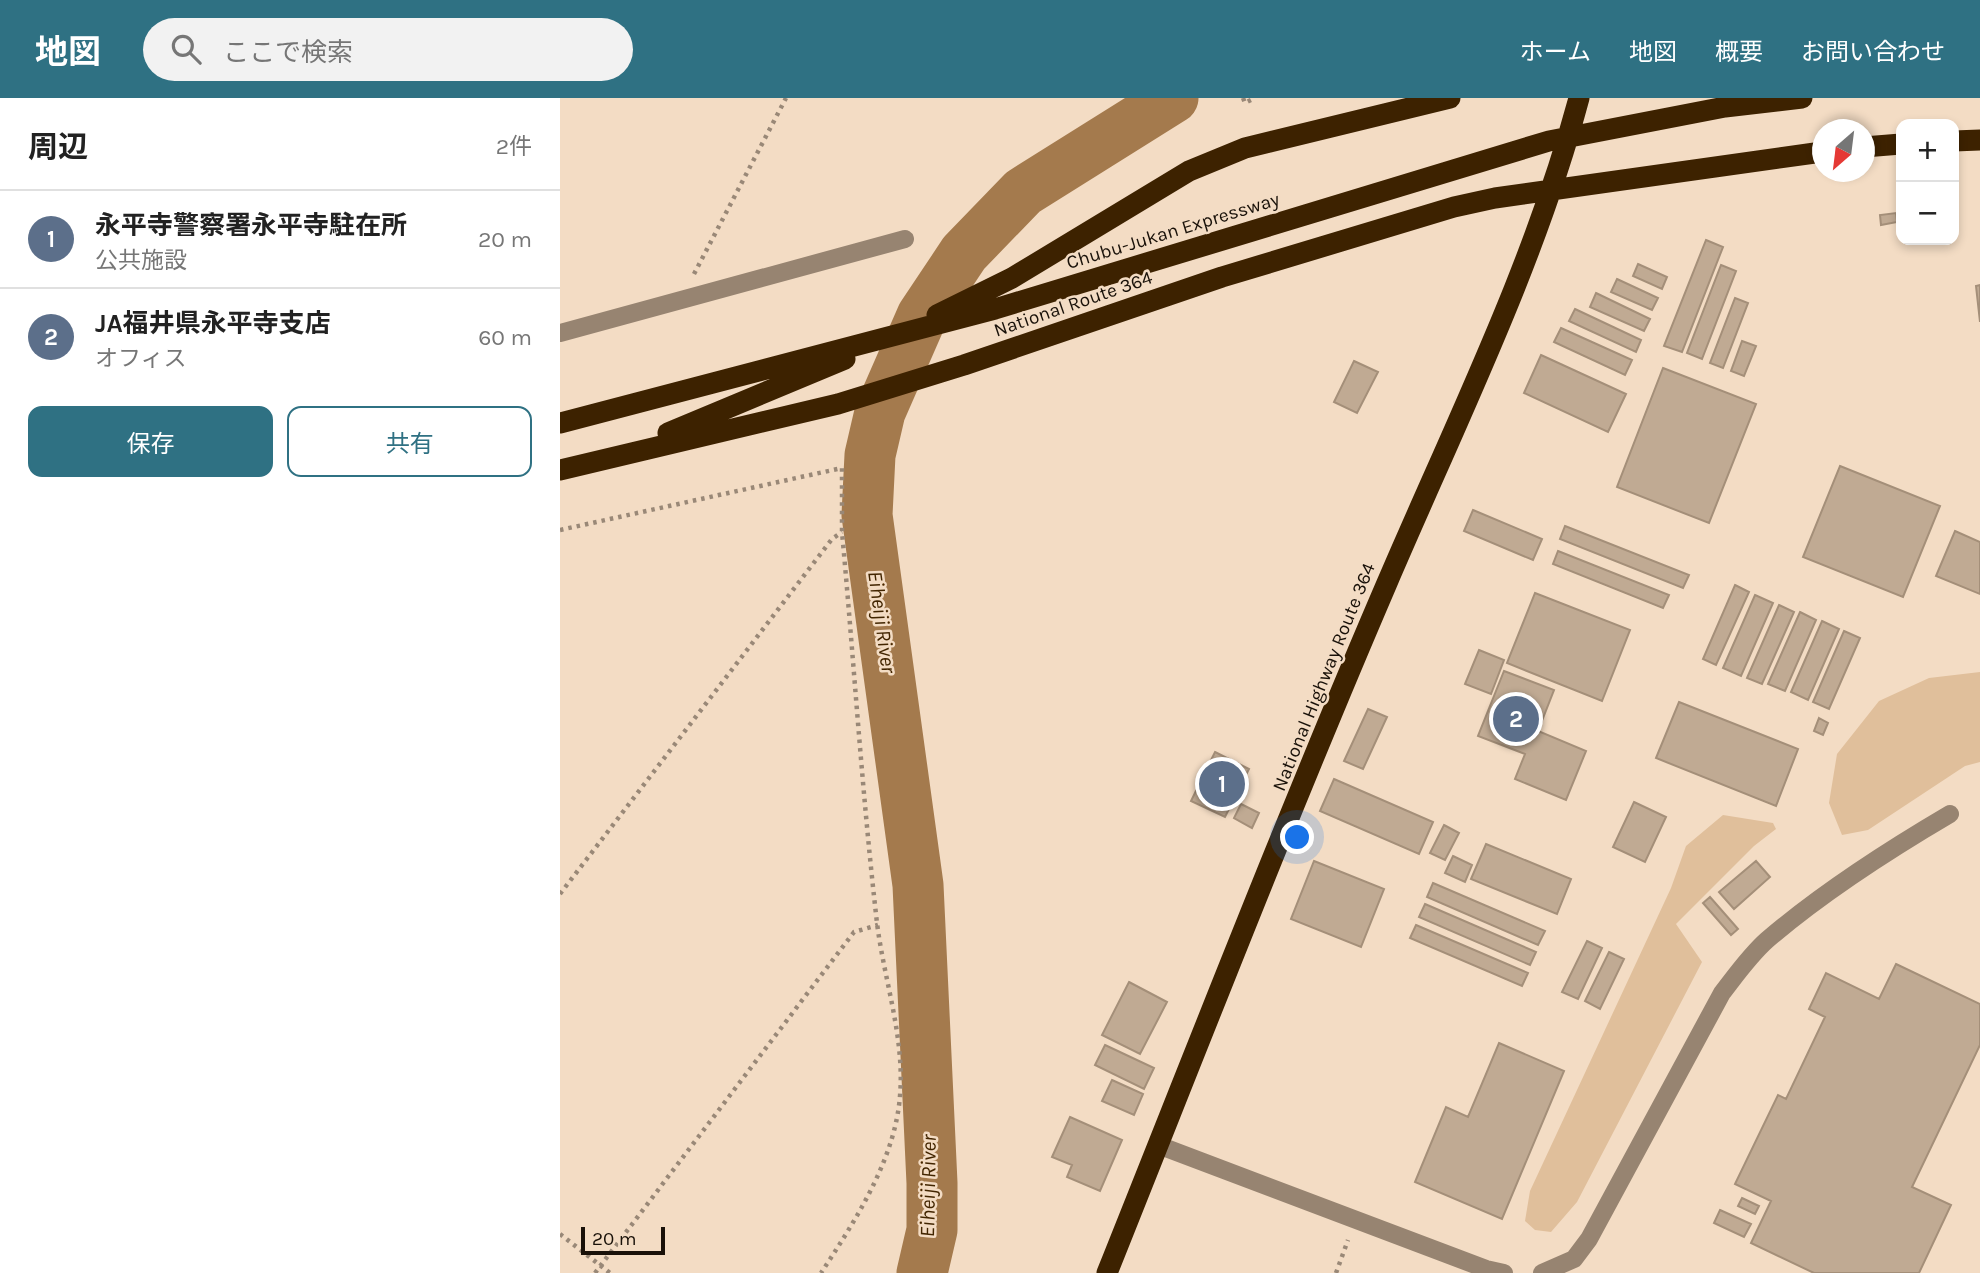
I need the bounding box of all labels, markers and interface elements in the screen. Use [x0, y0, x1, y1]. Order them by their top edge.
search box [143, 18, 633, 81]
icon: search [167, 30, 205, 68]
text: 地図 [35, 33, 101, 71]
text: ここで検索 [223, 37, 353, 68]
text: ホーム [1520, 38, 1591, 66]
text: 地図 [1629, 38, 1677, 66]
text: 概要 [1715, 38, 1763, 66]
text: お問い合わせ [1801, 38, 1945, 66]
north arrow [1812, 119, 1875, 182]
map controls [1896, 119, 1959, 245]
button: + [1896, 119, 1959, 182]
text: 周辺 [28, 129, 88, 165]
text: 2件 [496, 133, 532, 160]
button: − [1896, 182, 1959, 245]
street label: Chubu-Jukan Expressway [1064, 188, 1282, 274]
text: 永平寺警察署永平寺駐在所 [95, 210, 407, 241]
text: 1 [47, 226, 55, 253]
text: 20 m [478, 226, 532, 253]
text: 公共施設 [95, 247, 187, 274]
street label: National Route 364 [991, 266, 1155, 341]
text: JA福井県永平寺支店 [95, 308, 331, 339]
text: 2 [44, 324, 58, 351]
text: 60 m [478, 324, 532, 351]
text: オフィス [95, 345, 187, 372]
button: 保存 [28, 406, 273, 477]
button: 共有 [287, 406, 532, 477]
street label: National Highway Route 364 [1268, 559, 1380, 794]
water label: Eiheiji River [863, 569, 901, 675]
pin: 2 [1493, 693, 1539, 745]
pin: 1 [1199, 758, 1245, 810]
your location [1280, 820, 1314, 854]
water label: Eiheiji River [915, 1134, 941, 1238]
scale bar [581, 1224, 665, 1256]
text: 20 m [592, 1228, 637, 1250]

